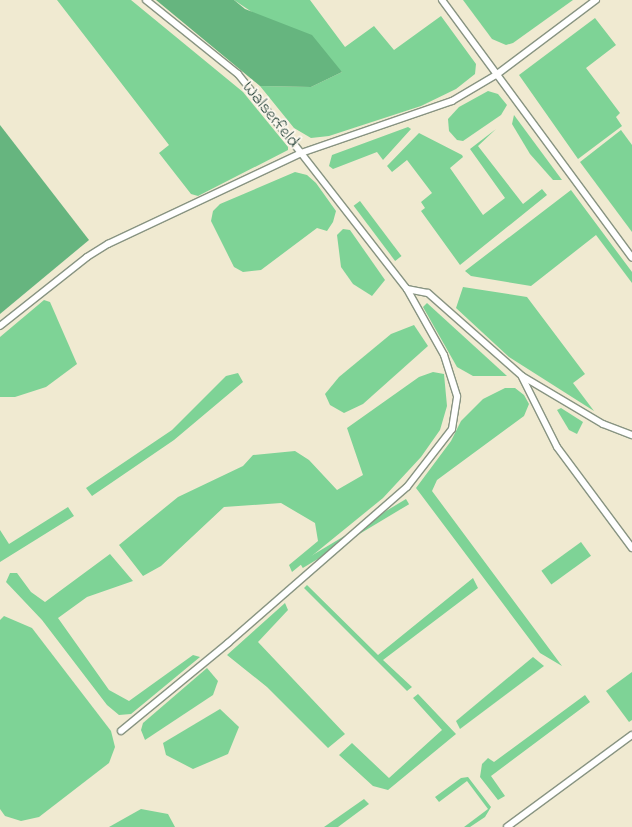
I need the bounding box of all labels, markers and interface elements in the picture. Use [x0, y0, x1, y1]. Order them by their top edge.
street label: Walserfeld [237, 77, 303, 153]

